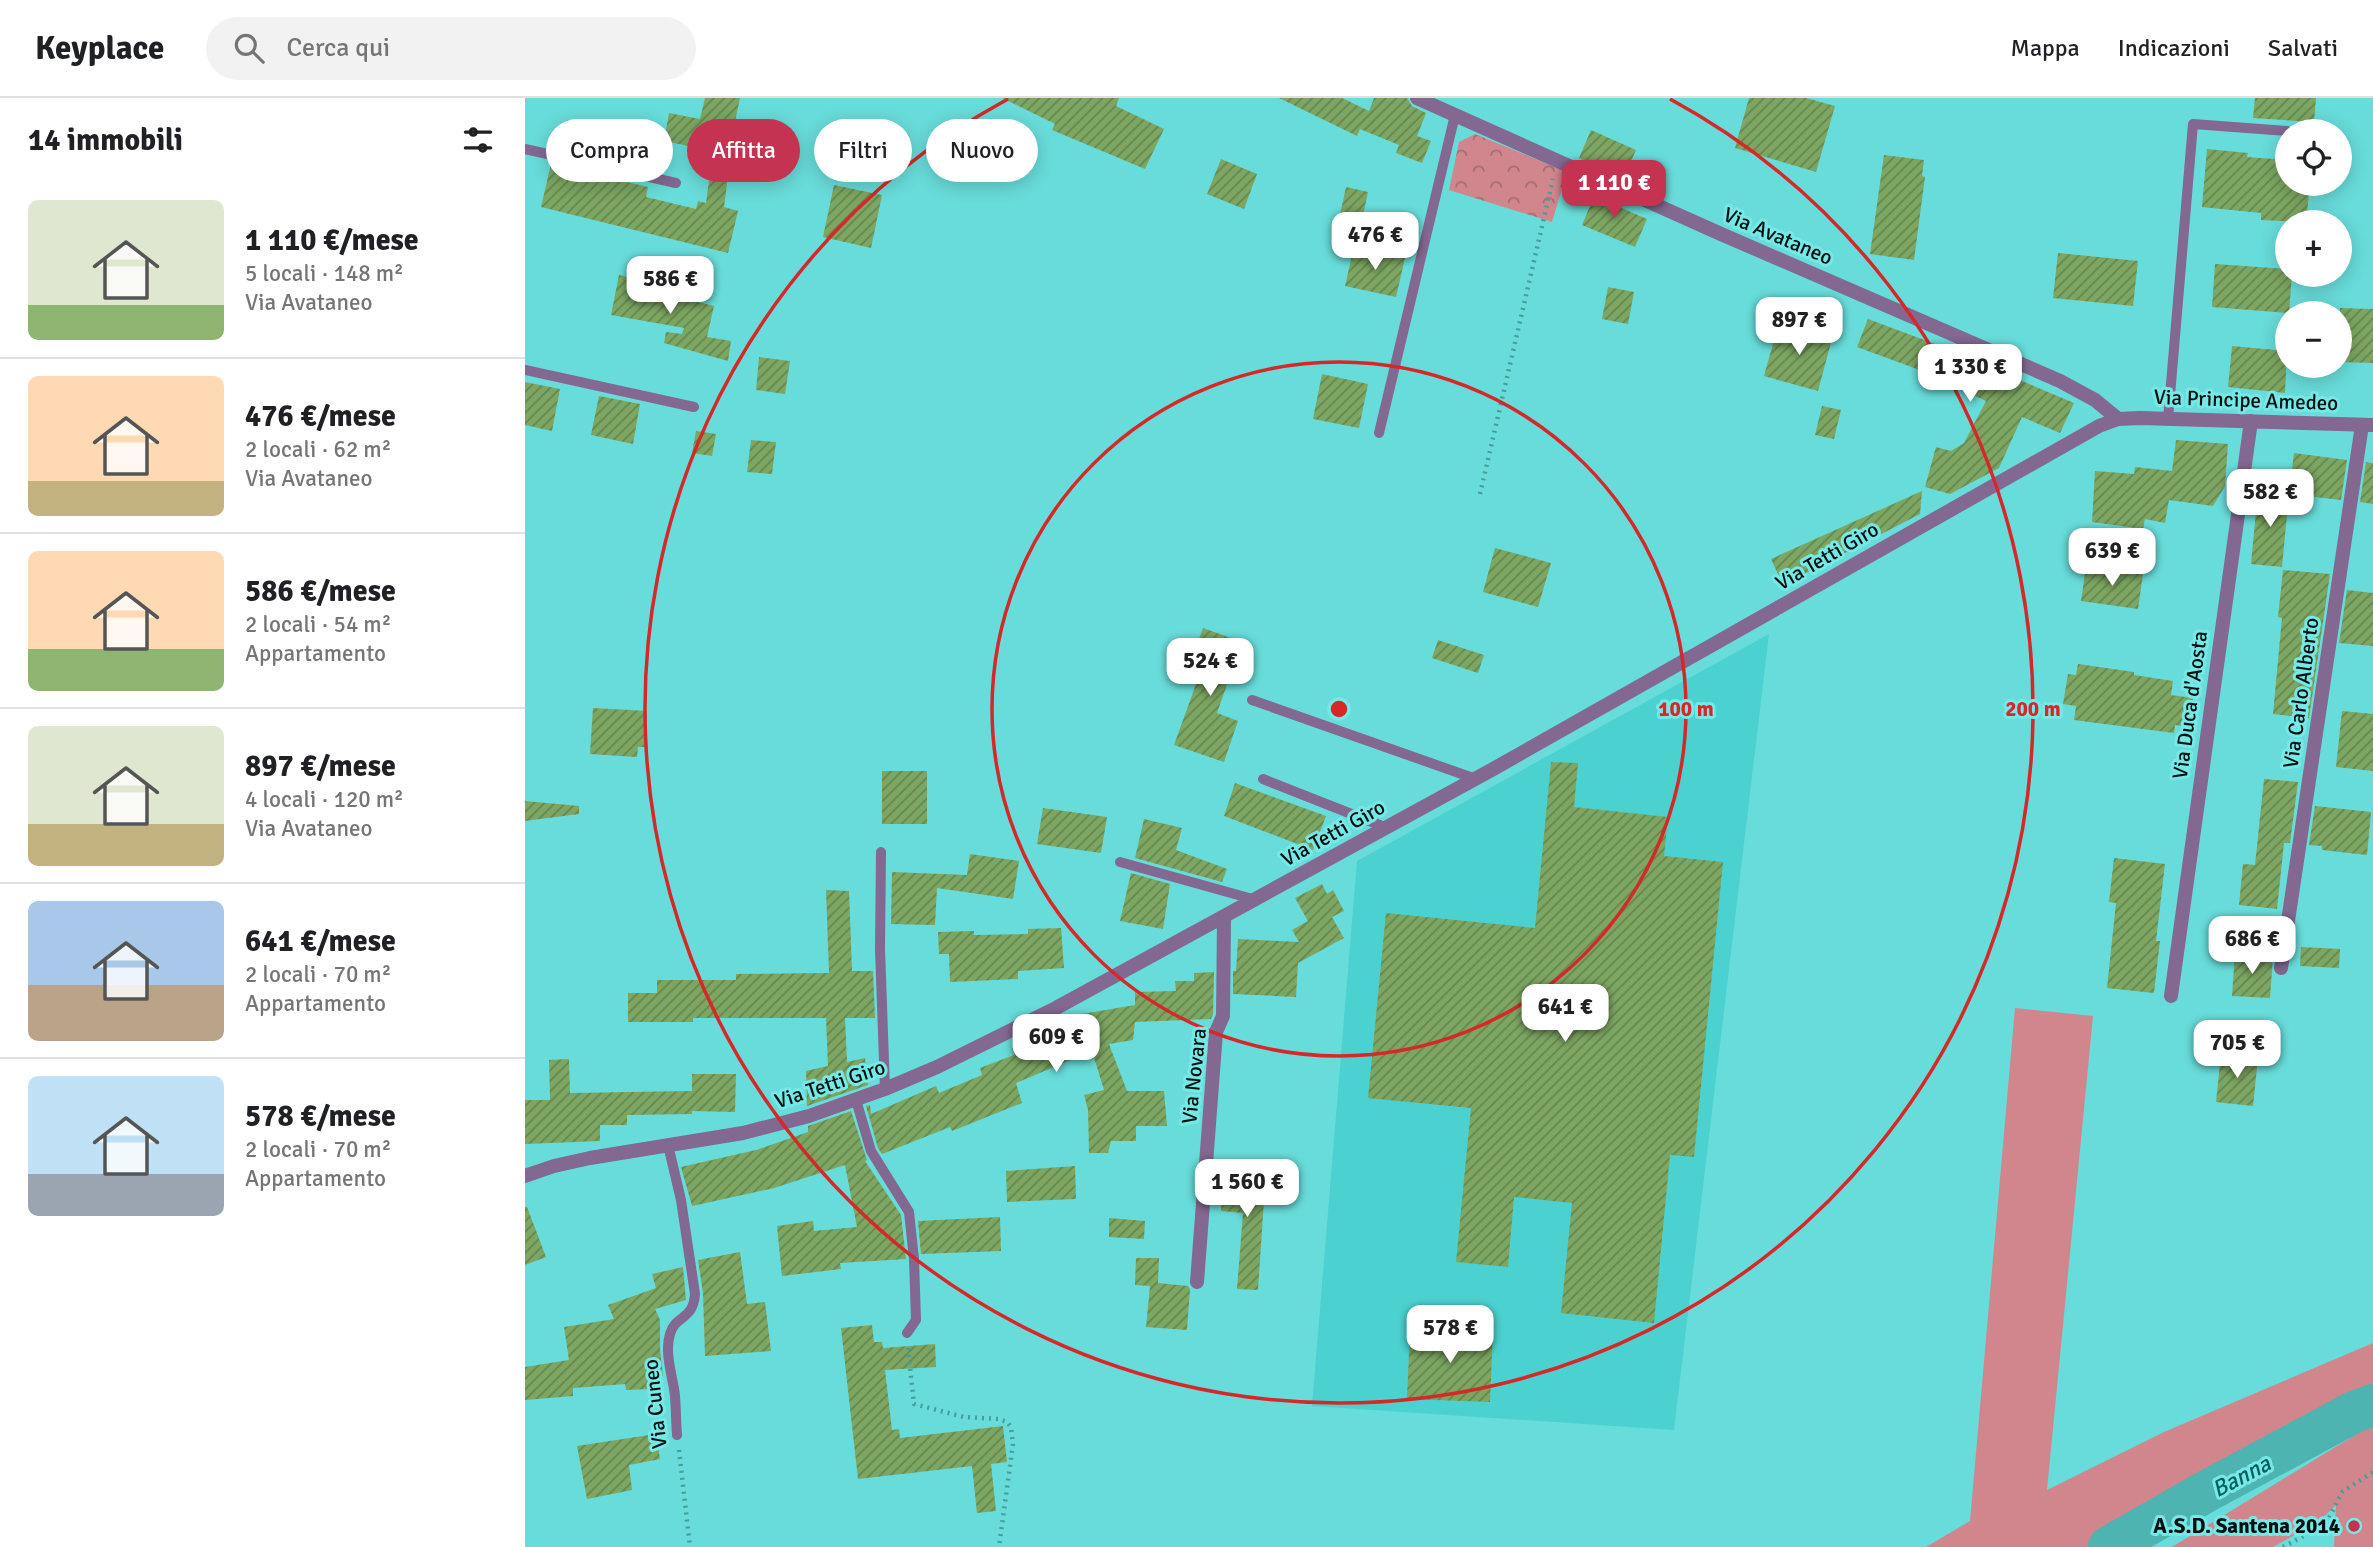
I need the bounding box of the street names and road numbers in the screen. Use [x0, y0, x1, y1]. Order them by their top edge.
street label: Via Avataneo [1719, 201, 1837, 271]
street label: Via Principe Amedeo [2153, 384, 2339, 416]
street label: Via Tetti Giro [1771, 516, 1883, 596]
street label: Via Carlo Alberto [2278, 616, 2324, 770]
street label: Via Duca d'Aosta [2167, 629, 2213, 781]
street label: Via Tetti Giro [1277, 794, 1389, 872]
street label: Via Novara [1176, 1027, 1212, 1125]
street label: Via Tetti Giro [771, 1054, 889, 1114]
street label: Via Cuneo [637, 1358, 673, 1450]

